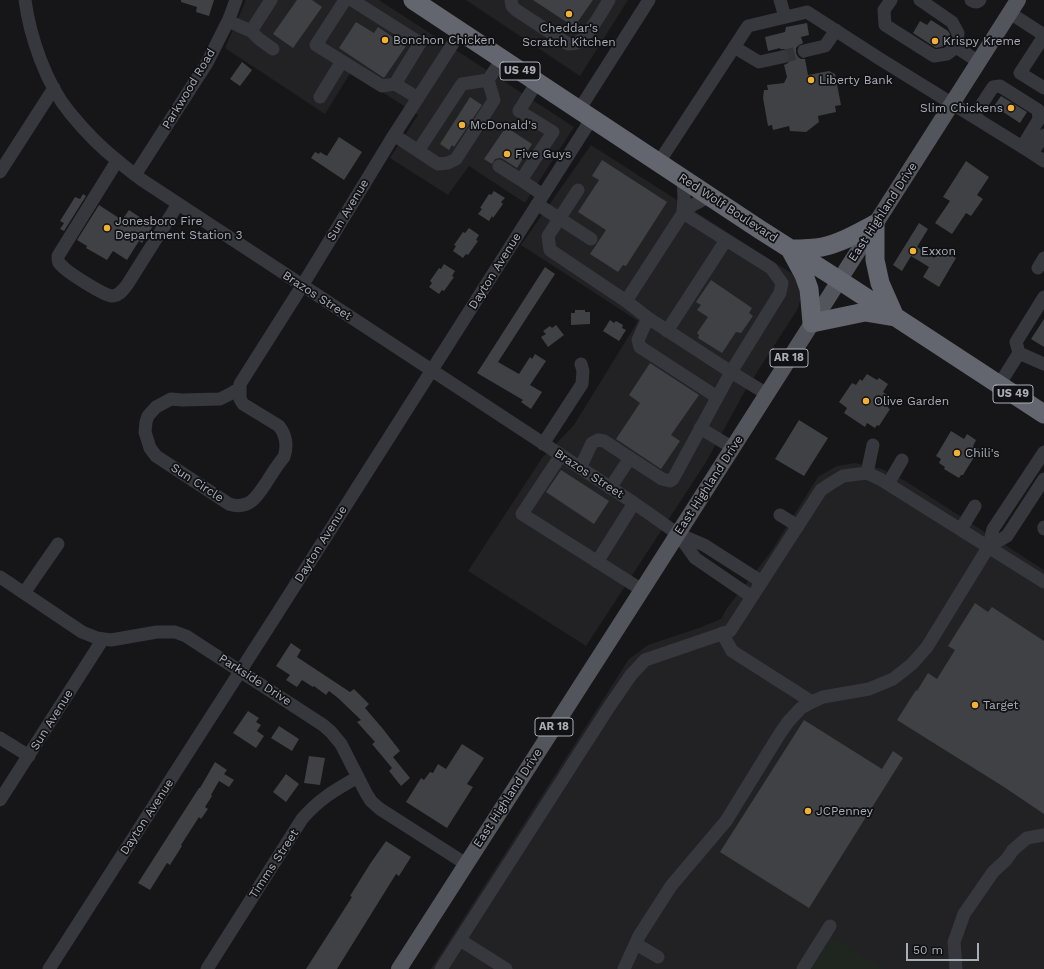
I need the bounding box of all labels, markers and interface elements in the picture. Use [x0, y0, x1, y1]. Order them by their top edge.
marker: Cheddar's Scratch Kitchen [564, 9, 574, 19]
place label: Cheddar's Scratch Kitchen [522, 21, 616, 49]
place label: Bonchon Chicken [393, 33, 495, 47]
place label: Krispy Kreme [943, 34, 1021, 48]
marker: Bonchon Chicken [380, 35, 390, 45]
marker: Krispy Kreme [930, 36, 940, 46]
street label: Parkwood Road [159, 46, 219, 132]
road number: US 49 [500, 62, 540, 80]
place label: Liberty Bank [819, 73, 893, 87]
marker: Liberty Bank [806, 75, 816, 85]
place label: Slim Chickens [920, 101, 1003, 115]
marker: Slim Chickens [1006, 103, 1016, 113]
place label: McDonald's [470, 118, 537, 132]
marker: McDonald's [457, 120, 467, 130]
place label: Five Guys [515, 147, 571, 161]
marker: Five Guys [502, 149, 512, 159]
street label: East Highland Drive [846, 160, 920, 264]
street label: Red Wolf Boulevard [676, 171, 780, 245]
street label: Sun Avenue [324, 177, 372, 243]
place label: Jonesboro Fire Department Station 3 [115, 214, 242, 242]
marker: Jonesboro Fire Department Station 3 [102, 223, 112, 233]
street label: Dayton Avenue [466, 230, 524, 312]
place label: Exxon [921, 244, 956, 258]
marker: Exxon [908, 246, 918, 256]
street label: Brazos Street [280, 268, 354, 324]
road number: AR 18 [770, 349, 808, 367]
road number: US 49 [993, 385, 1033, 403]
place label: Olive Garden [874, 394, 949, 408]
marker: Olive Garden [861, 396, 871, 406]
street label: East Highland Drive [672, 433, 746, 537]
street label: Brazos Street [552, 446, 626, 502]
place label: Chili's [965, 446, 1000, 460]
marker: Chili's [952, 448, 962, 458]
street label: Sun Circle [168, 461, 226, 505]
street label: Dayton Avenue [292, 503, 350, 585]
street label: Parkside Drive [216, 651, 294, 709]
street label: Sun Avenue [28, 687, 76, 753]
place label: Target [983, 698, 1019, 712]
marker: Target [970, 700, 980, 710]
road number: AR 18 [535, 718, 573, 736]
street label: East Highland Drive [471, 746, 545, 850]
street label: Dayton Avenue [117, 776, 177, 858]
place label: JCPenney [816, 804, 873, 818]
marker: JCPenney [803, 806, 813, 816]
street label: Timms Street [246, 827, 302, 901]
scale bar [908, 935, 981, 961]
text: 50 m [913, 943, 943, 957]

